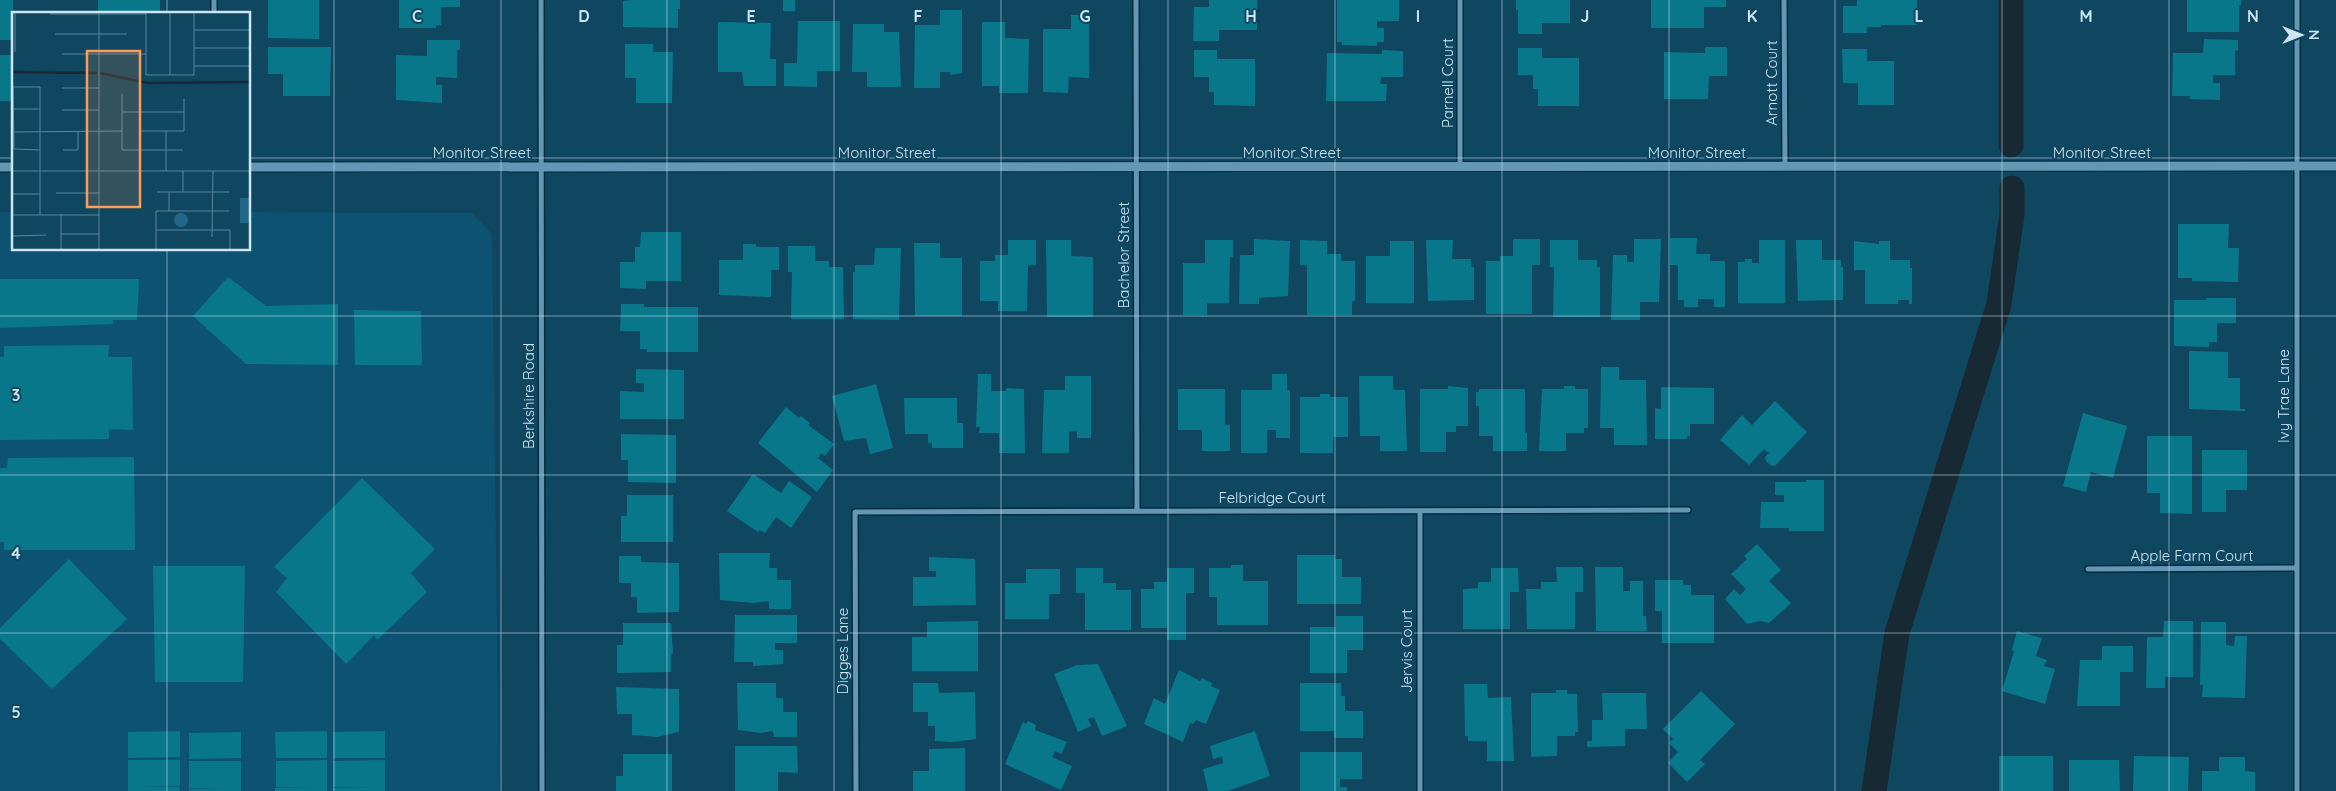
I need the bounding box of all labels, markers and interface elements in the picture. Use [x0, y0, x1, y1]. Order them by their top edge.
text: C [412, 6, 422, 26]
text: D [578, 6, 590, 26]
text: E [746, 6, 756, 26]
text: F [914, 6, 923, 26]
text: G [1079, 6, 1091, 26]
text: H [1245, 6, 1257, 26]
text: I [1416, 6, 1420, 26]
text: J [1581, 6, 1589, 26]
text: K [1747, 6, 1757, 26]
text: L [1915, 6, 1924, 26]
text: M [2079, 6, 2093, 26]
text: N [2247, 6, 2259, 26]
north arrow [2276, 10, 2326, 60]
inset map [12, 12, 250, 250]
text: N [2305, 30, 2323, 40]
street label: Parnell Court [1438, 38, 1457, 128]
street label: Arnott Court [1762, 40, 1781, 126]
street label: Monitor Street [433, 143, 531, 162]
street label: Monitor Street [838, 143, 936, 162]
street label: Monitor Street [1243, 143, 1341, 162]
street label: Monitor Street [1648, 143, 1746, 162]
street label: Monitor Street [2053, 143, 2151, 162]
street label: Bachelor Street [1114, 202, 1133, 308]
street label: Berkshire Road [519, 343, 538, 449]
street label: Ivy Trae Lane [2274, 349, 2293, 443]
text: 3 [12, 385, 20, 405]
street label: Felbridge Court [1218, 488, 1326, 507]
text: 4 [11, 543, 21, 563]
street label: Apple Farm Court [2131, 546, 2253, 565]
street label: Digges Lane [833, 608, 852, 694]
street label: Jervis Court [1397, 609, 1416, 693]
text: 5 [11, 702, 21, 722]

